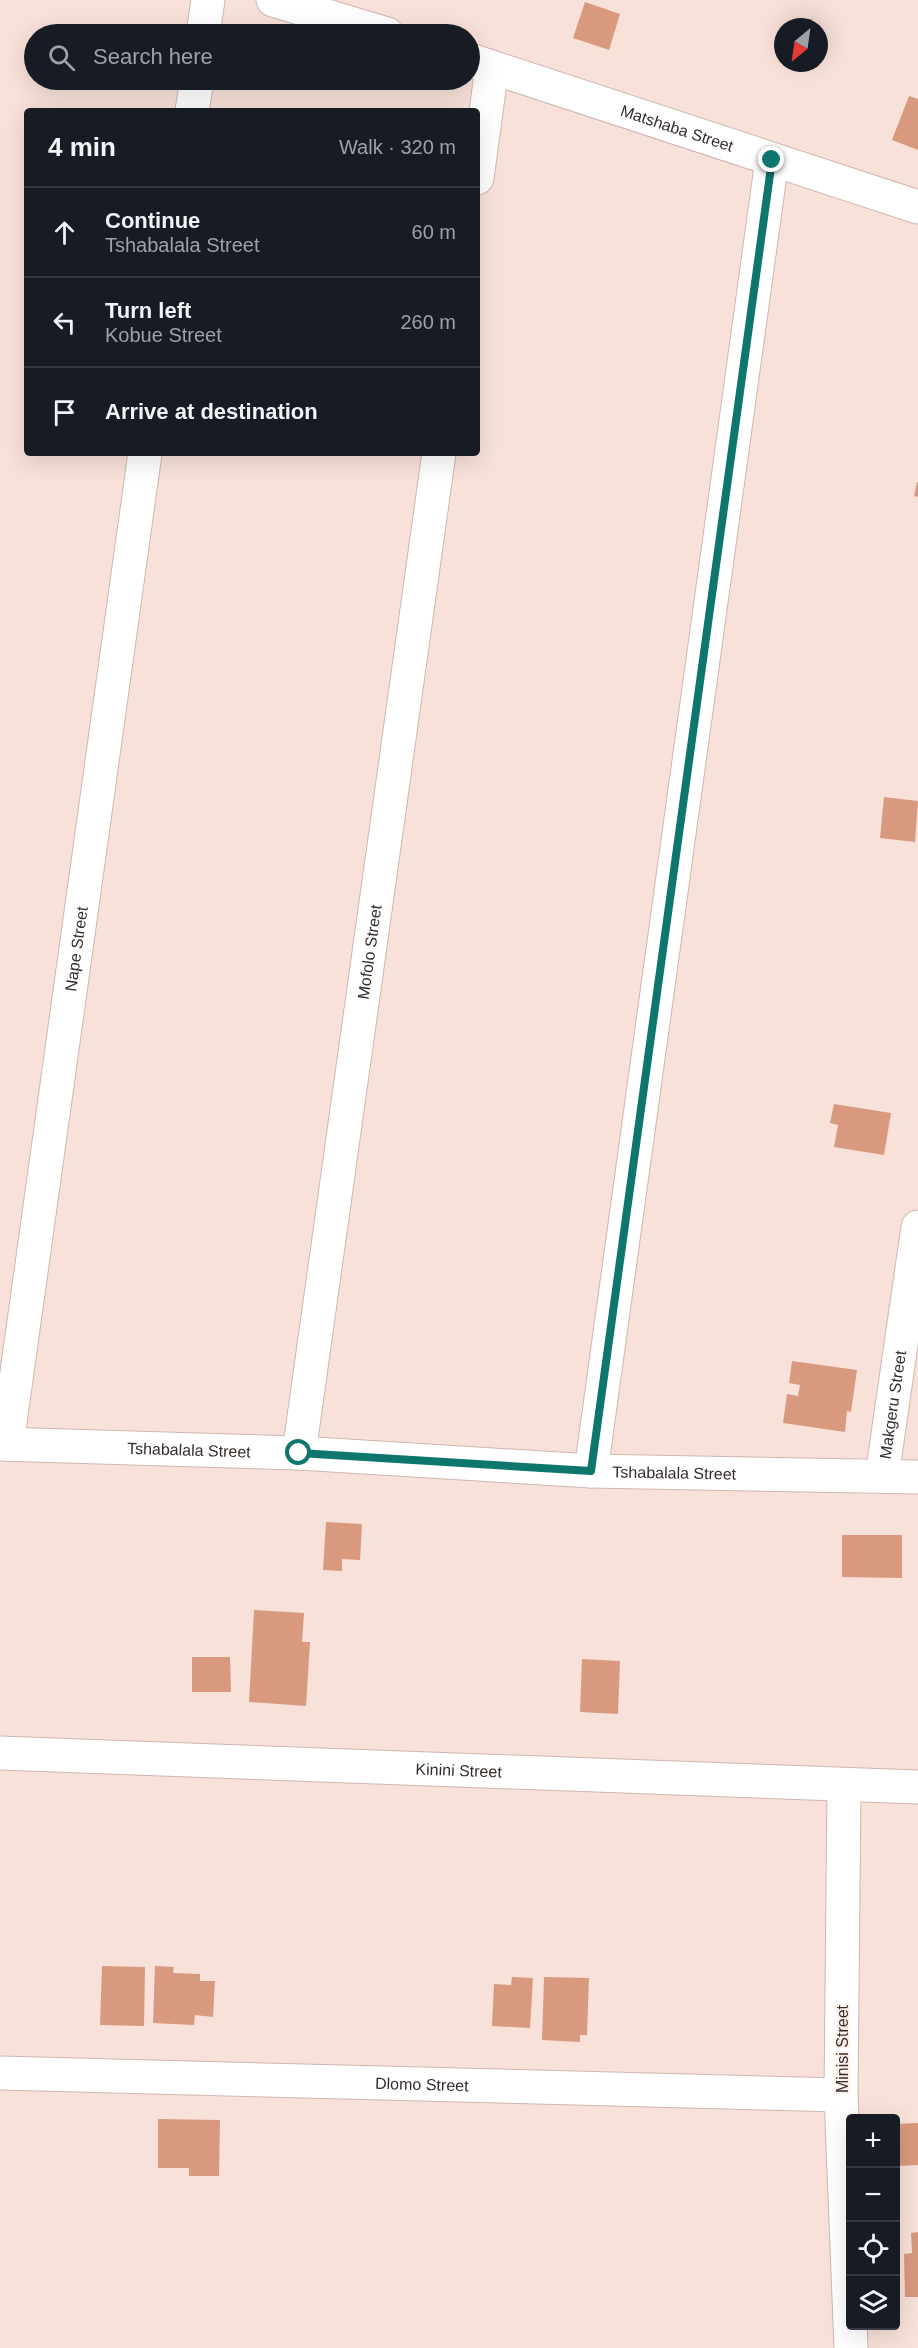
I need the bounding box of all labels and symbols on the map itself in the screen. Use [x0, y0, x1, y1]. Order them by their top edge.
north arrow [774, 18, 828, 72]
street label: Matshaba Street [619, 102, 736, 155]
route end [758, 146, 784, 172]
street label: Mofolo Street [354, 903, 384, 1000]
street label: Nape Street [62, 905, 90, 992]
street label: Makgeru Street [876, 1349, 909, 1460]
street label: Tshabalala Street [127, 1439, 252, 1460]
route start [285, 1439, 311, 1465]
street label: Tshabalala Street [612, 1463, 737, 1482]
street label: Kinini Street [415, 1760, 503, 1780]
street label: Minisi Street [834, 2004, 851, 2093]
street label: Dlomo Street [375, 2074, 469, 2094]

